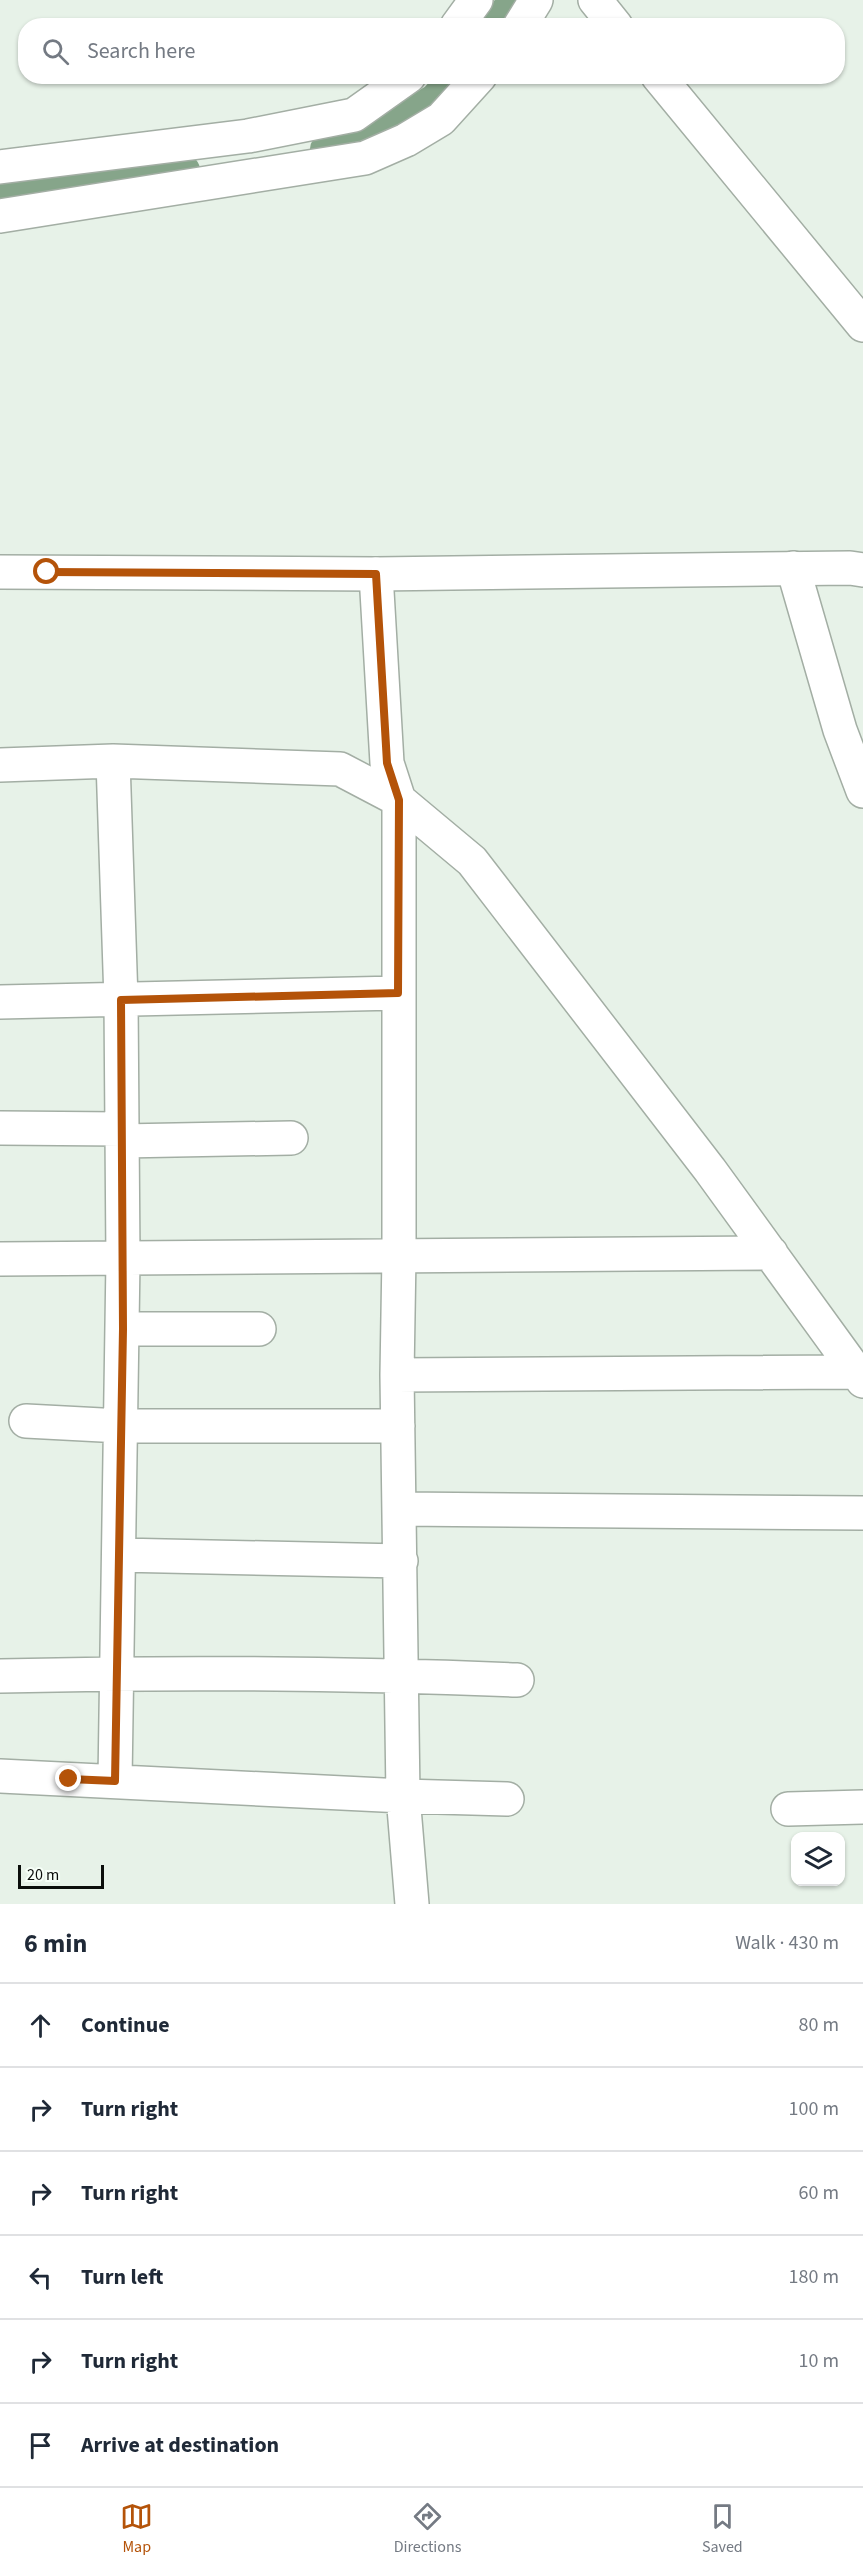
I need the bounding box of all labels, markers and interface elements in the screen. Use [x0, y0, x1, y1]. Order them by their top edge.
search box [18, 18, 845, 84]
icon: search [39, 35, 72, 68]
text: Search here [87, 35, 195, 67]
route start [33, 558, 59, 584]
route end [55, 1765, 81, 1791]
map controls [791, 1832, 845, 1886]
button: layers [791, 1832, 845, 1886]
scale bar [18, 1862, 104, 1890]
text: 20 m [27, 1864, 59, 1886]
text: 6 min [24, 1925, 87, 1962]
text: Walk · 430 m [735, 1929, 839, 1957]
icon: ahead [24, 2009, 57, 2042]
text: Continue [81, 2009, 170, 2041]
text: 80 m [799, 2011, 839, 2039]
icon: right [24, 2093, 57, 2126]
text: Turn right [81, 2093, 178, 2125]
text: 100 m [789, 2095, 839, 2123]
icon: right [24, 2177, 57, 2210]
text: Turn right [81, 2177, 178, 2209]
text: 60 m [799, 2179, 839, 2207]
icon: left [24, 2261, 57, 2294]
text: Turn left [81, 2261, 163, 2293]
text: 180 m [789, 2263, 839, 2291]
icon: right [24, 2345, 57, 2378]
text: Turn right [81, 2345, 178, 2377]
text: 10 m [799, 2347, 839, 2375]
icon: arrive [24, 2429, 57, 2462]
text: Arrive at destination [81, 2429, 279, 2461]
tab: Map [120, 2500, 153, 2558]
tab: Directions [394, 2500, 461, 2558]
tab: Saved [702, 2500, 743, 2558]

